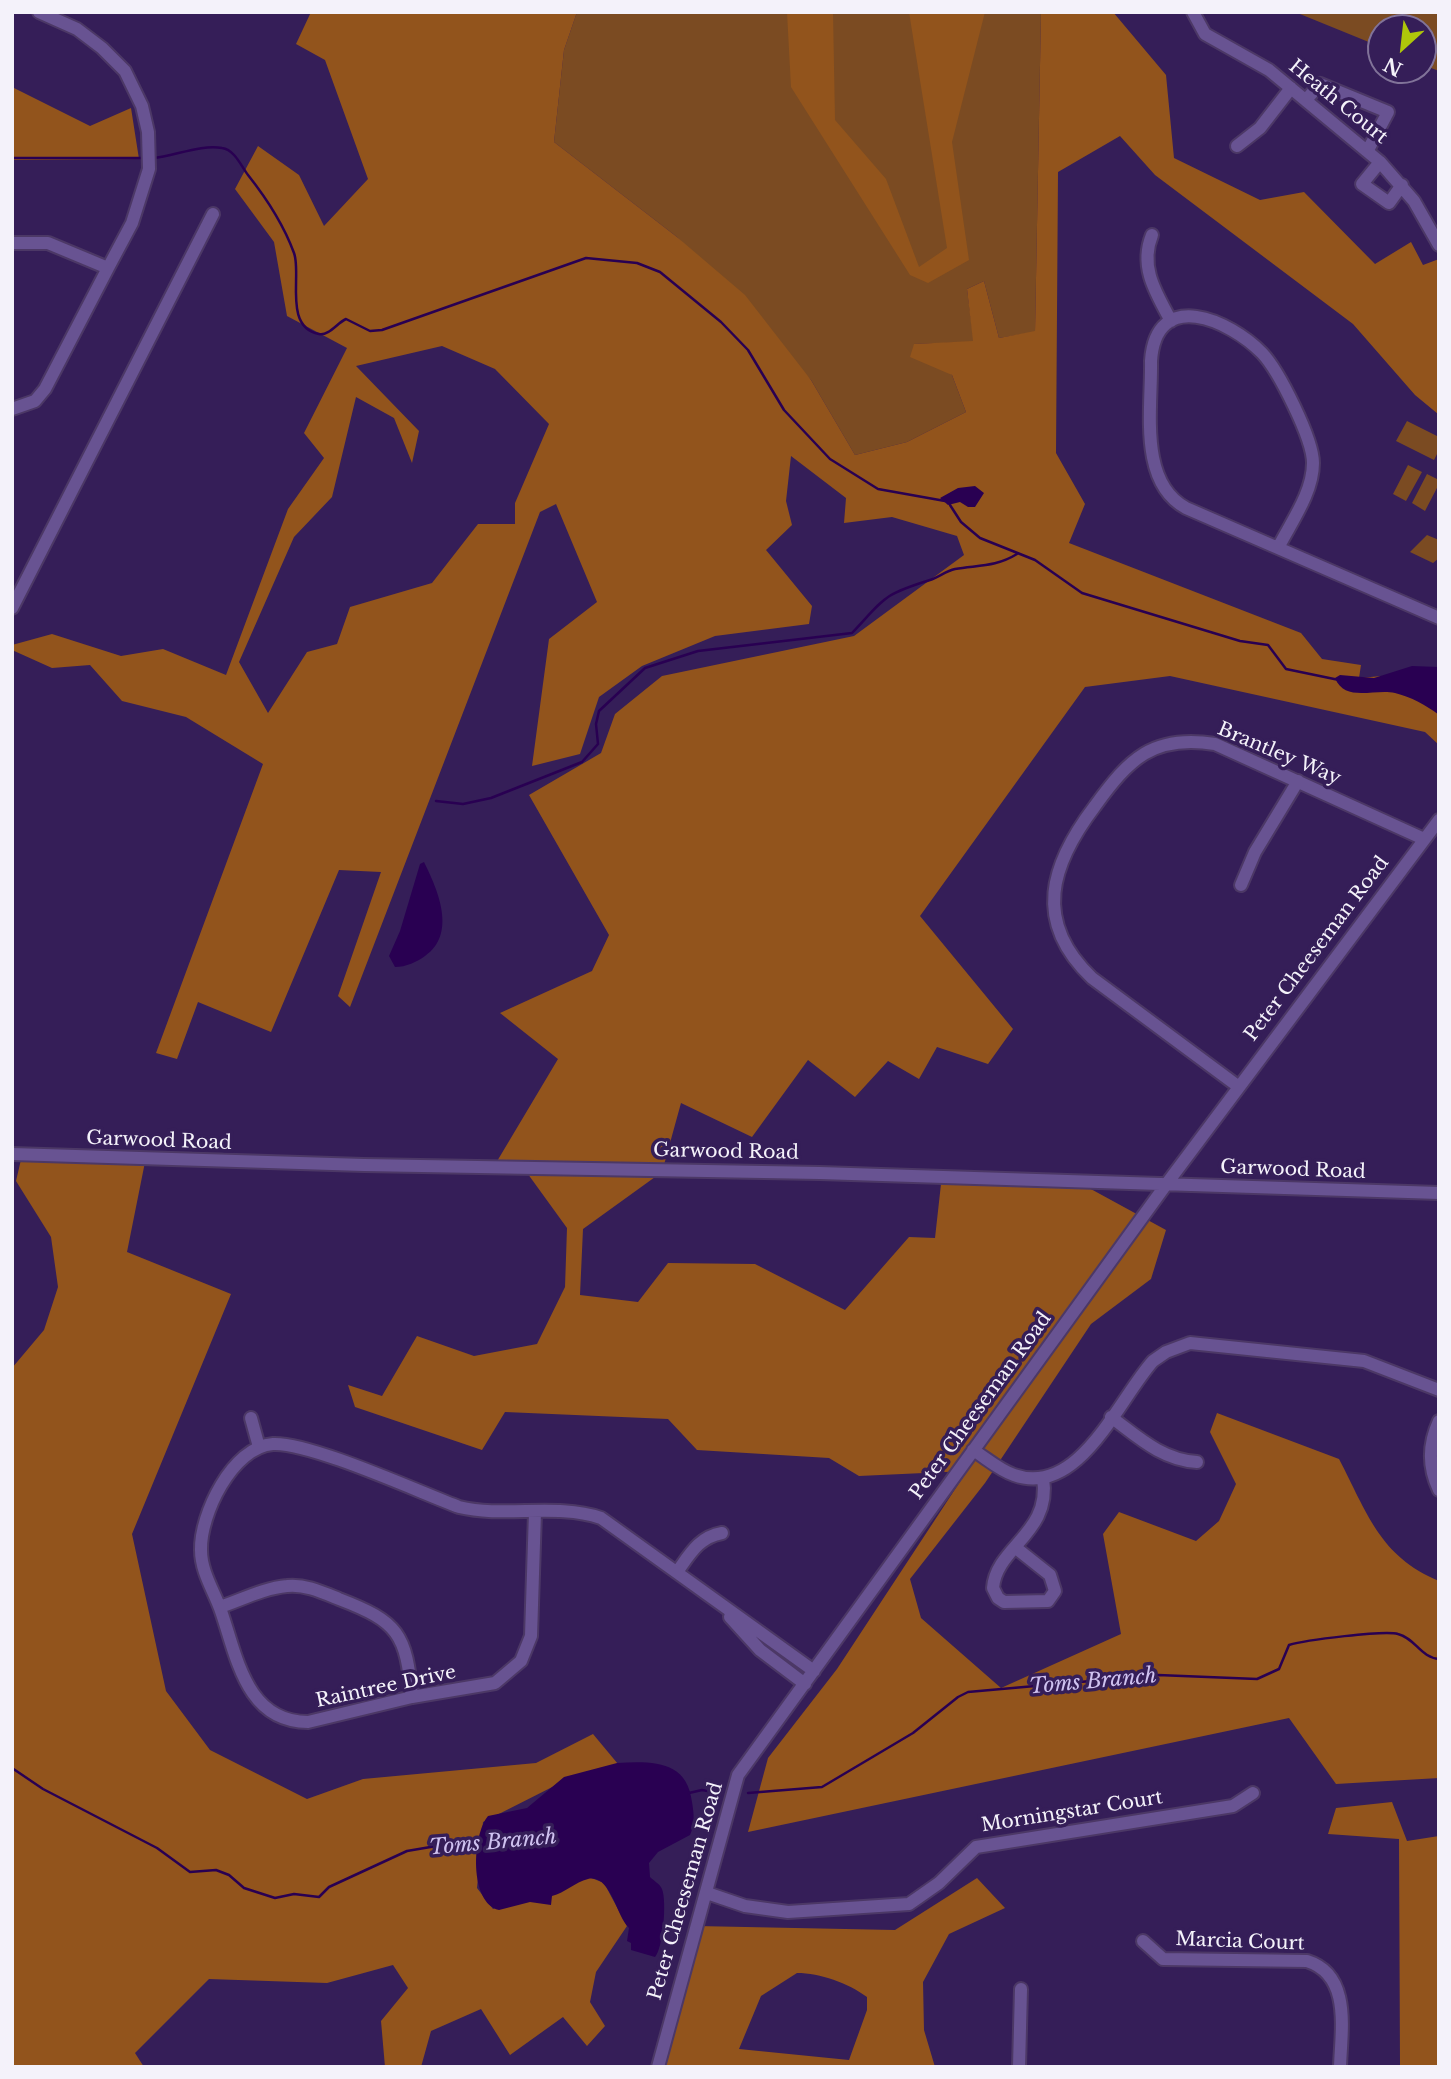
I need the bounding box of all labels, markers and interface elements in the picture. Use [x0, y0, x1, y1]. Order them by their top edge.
north arrow [1367, 14, 1437, 84]
text: N [1380, 52, 1406, 81]
street label: Heath Court [1284, 55, 1392, 149]
street label: Brantley Way [1214, 718, 1344, 790]
street label: Peter Cheeseman Road [1240, 852, 1394, 1046]
street label: Garwood Road [86, 1127, 232, 1155]
street label: Garwood Road [653, 1139, 799, 1165]
street label: Garwood Road [1220, 1156, 1366, 1184]
street label: Peter Cheeseman Road [905, 1308, 1057, 1504]
street label: Raintree Drive [314, 1661, 458, 1713]
water label: Toms Branch [1028, 1664, 1158, 1700]
street label: Peter Cheeseman Road [644, 1779, 728, 2003]
street label: Morningstar Court [980, 1786, 1164, 1838]
water label: Toms Branch [428, 1825, 558, 1861]
street label: Marcia Court [1175, 1928, 1305, 1956]

